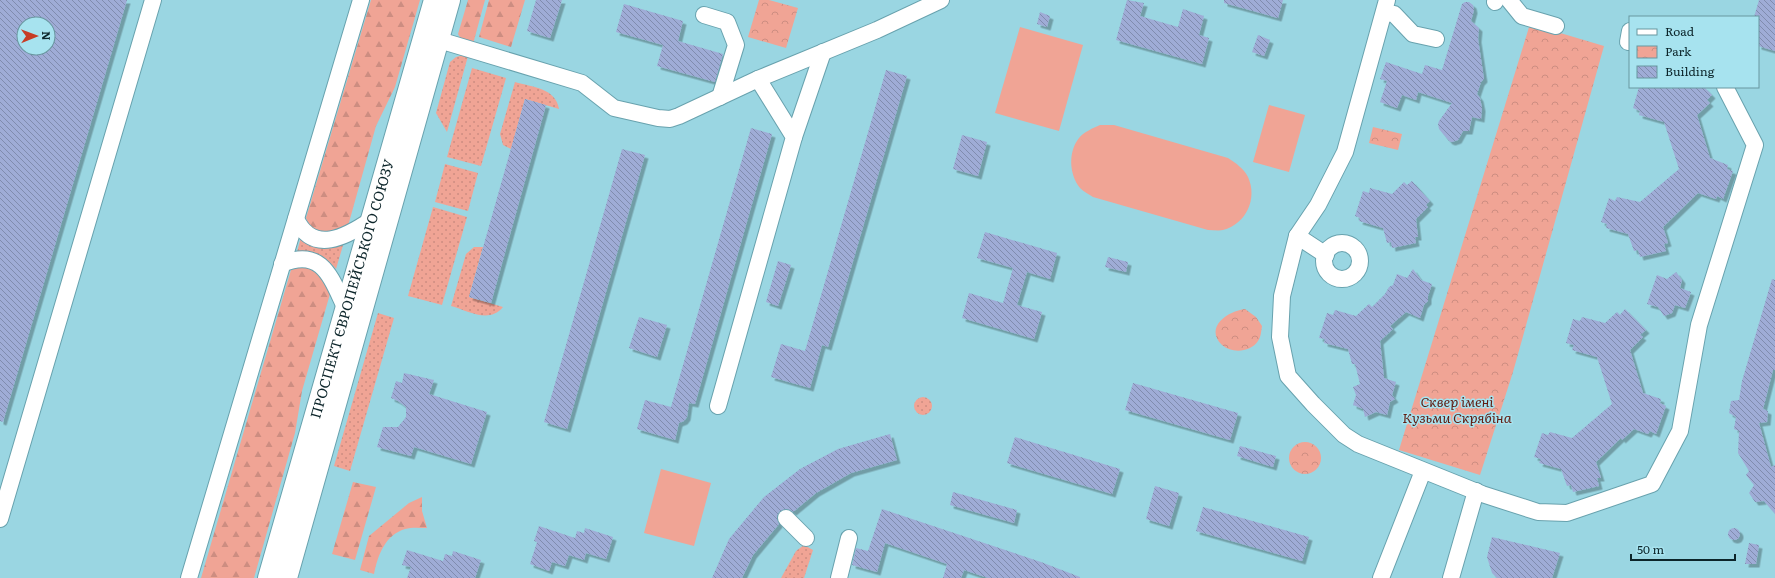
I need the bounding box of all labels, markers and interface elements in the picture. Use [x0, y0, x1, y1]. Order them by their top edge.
north arrow [16, 16, 56, 56]
legend [1629, 16, 1759, 88]
text: Road [1665, 22, 1695, 40]
text: N [39, 31, 55, 41]
text: Park [1665, 42, 1692, 60]
text: Building [1665, 62, 1715, 80]
street label: ПРОСПЕКТ ЄВРОПЕЙСЬКОГО СОЮЗУ [304, 156, 398, 421]
park label: Сквер імені Кузьми Скрябіна [1402, 391, 1512, 427]
scale bar [1631, 536, 1735, 562]
text: 50 m [1637, 540, 1664, 558]

